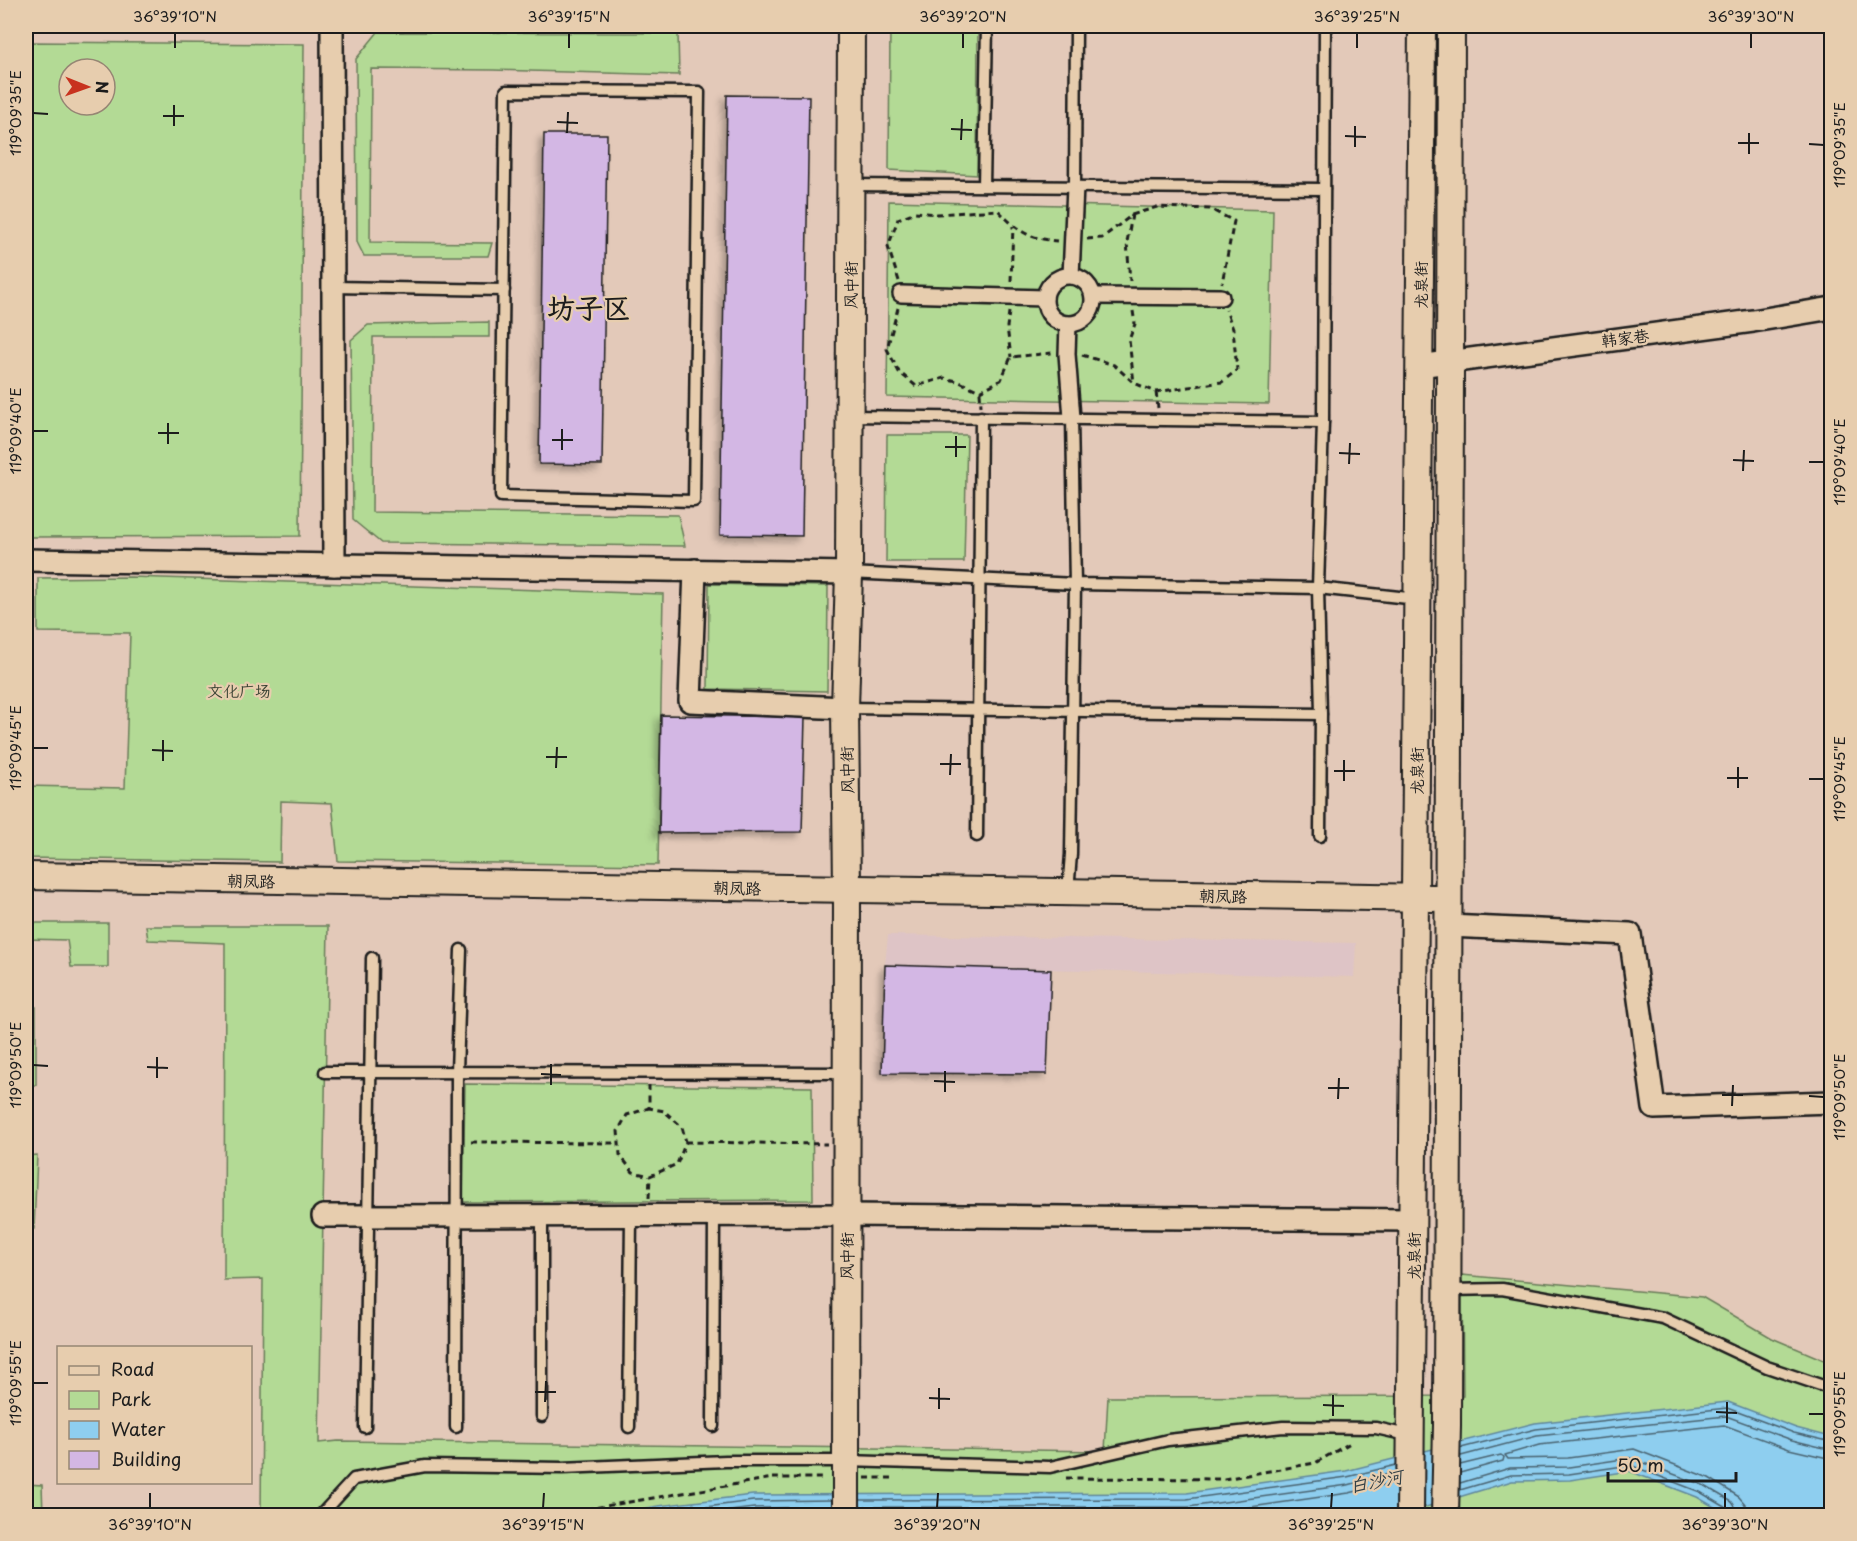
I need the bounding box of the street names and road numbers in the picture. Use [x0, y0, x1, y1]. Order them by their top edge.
street label: 风中街 [838, 261, 862, 309]
street label: 龙泉街 [1408, 261, 1432, 309]
street label: 韩家巷 [1600, 322, 1650, 352]
street label: 风中街 [834, 746, 858, 794]
street label: 龙泉街 [1404, 747, 1428, 795]
street label: 朝凤路 [227, 868, 275, 892]
street label: 朝凤路 [713, 875, 761, 899]
street label: 朝凤路 [1199, 883, 1247, 907]
street label: 风中街 [834, 1232, 858, 1280]
street label: 龙泉街 [1401, 1232, 1425, 1280]

